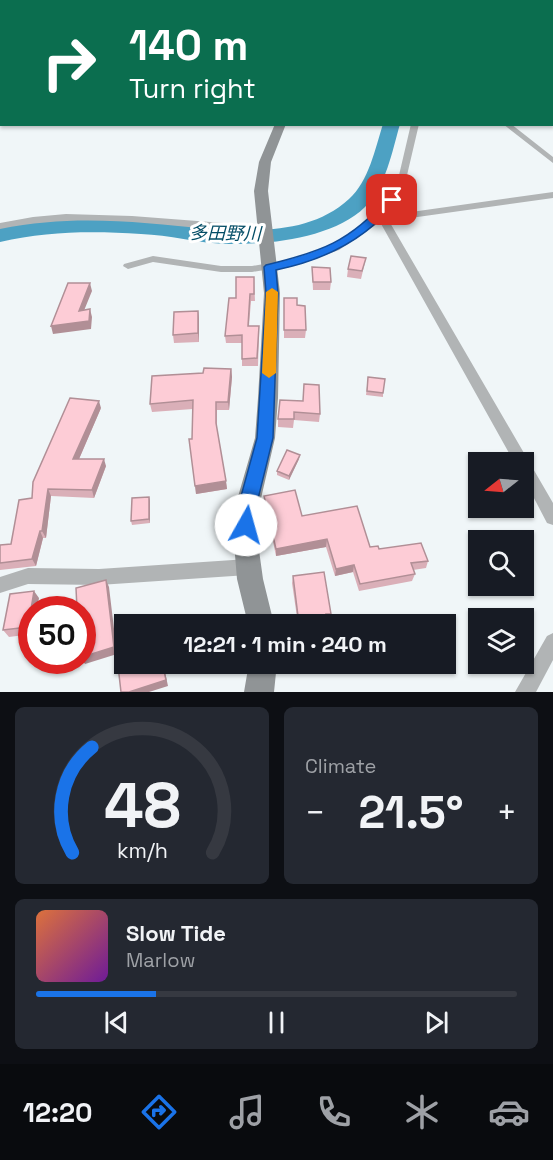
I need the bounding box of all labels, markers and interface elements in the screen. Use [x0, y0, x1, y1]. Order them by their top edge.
text: 140 m [129, 19, 248, 72]
icon: right [30, 24, 108, 102]
text: Turn right [129, 71, 256, 106]
pin [366, 174, 417, 225]
icon: arrive [375, 183, 408, 216]
water label: 多田野川 [189, 221, 263, 245]
north arrow [468, 452, 534, 518]
map controls [468, 452, 534, 674]
position arrow [214, 493, 278, 557]
button: search [468, 530, 534, 596]
speed limit sign: 50 [18, 596, 96, 674]
button: layers [468, 608, 534, 674]
text: 12:21 · 1 min · 240 m [183, 630, 387, 658]
text: Climate [305, 753, 376, 779]
text: 48 [103, 766, 181, 845]
text: 21.5° [358, 784, 464, 841]
text: − [305, 792, 325, 834]
text: + [497, 792, 517, 834]
text: km/h [116, 837, 168, 864]
text: Slow Tide [126, 919, 226, 947]
text: Marlow [126, 947, 195, 973]
icon: previous [100, 1006, 133, 1039]
icon: pause [260, 1006, 293, 1039]
icon: next [420, 1006, 453, 1039]
icon: directions [138, 1091, 180, 1133]
icon: music [226, 1091, 268, 1133]
icon: phone [313, 1091, 355, 1133]
icon: climate [401, 1091, 443, 1133]
icon: car [488, 1091, 530, 1133]
text: 12:20 [23, 1095, 93, 1130]

